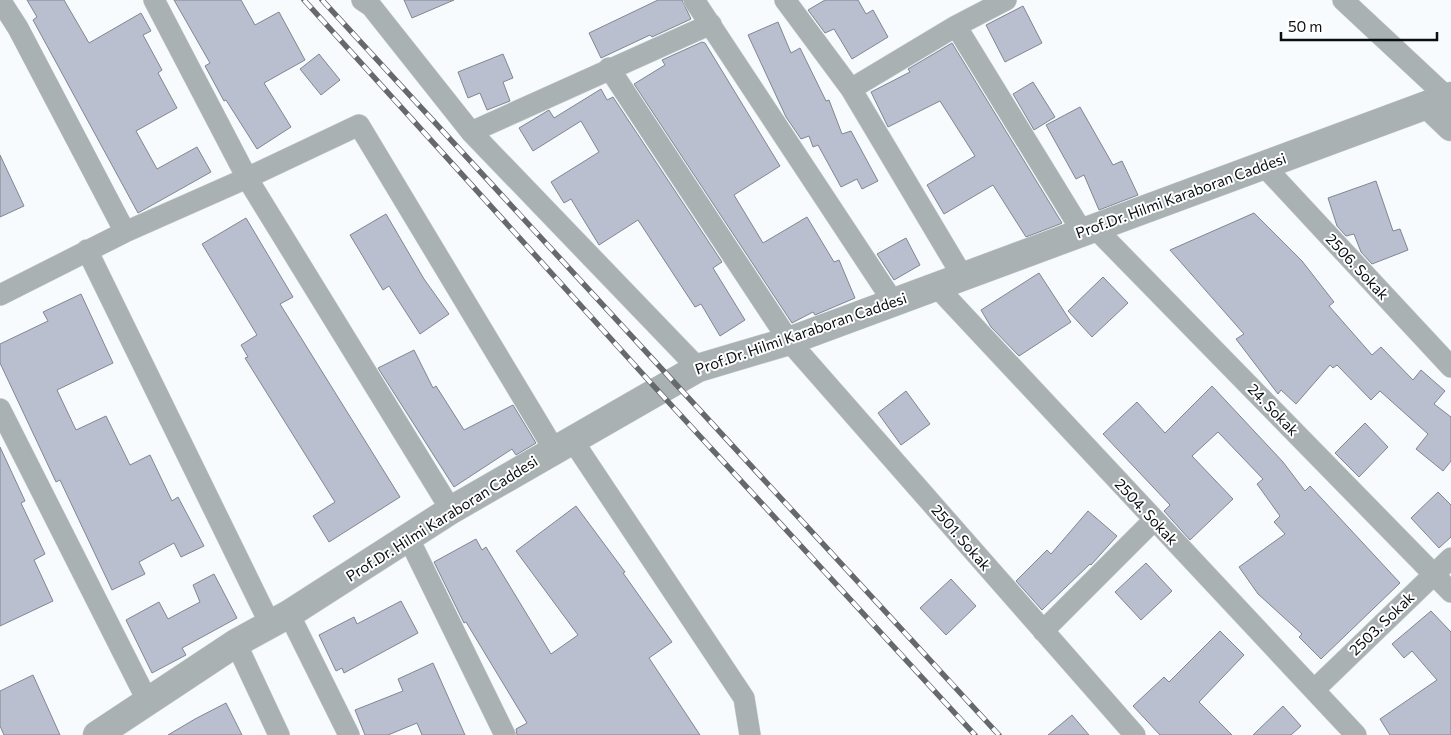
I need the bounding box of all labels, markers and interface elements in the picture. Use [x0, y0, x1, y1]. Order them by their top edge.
scale bar [1281, 10, 1437, 42]
text: 50 m [1288, 17, 1322, 35]
street label: Prof.Dr. Hilmi Karaboran Caddesi [1073, 149, 1288, 242]
street label: 2506. Sokak [1323, 230, 1393, 303]
street label: Prof.Dr. Hilmi Karaboran Caddesi [692, 288, 909, 378]
street label: 24. Sokak [1245, 380, 1303, 439]
street label: Prof.Dr. Hilmi Karaboran Caddesi [342, 451, 541, 585]
street label: 2504. Sokak [1112, 475, 1182, 548]
street label: 2501. Sokak [928, 501, 995, 574]
street label: 2503. Sokak [1345, 588, 1418, 659]

